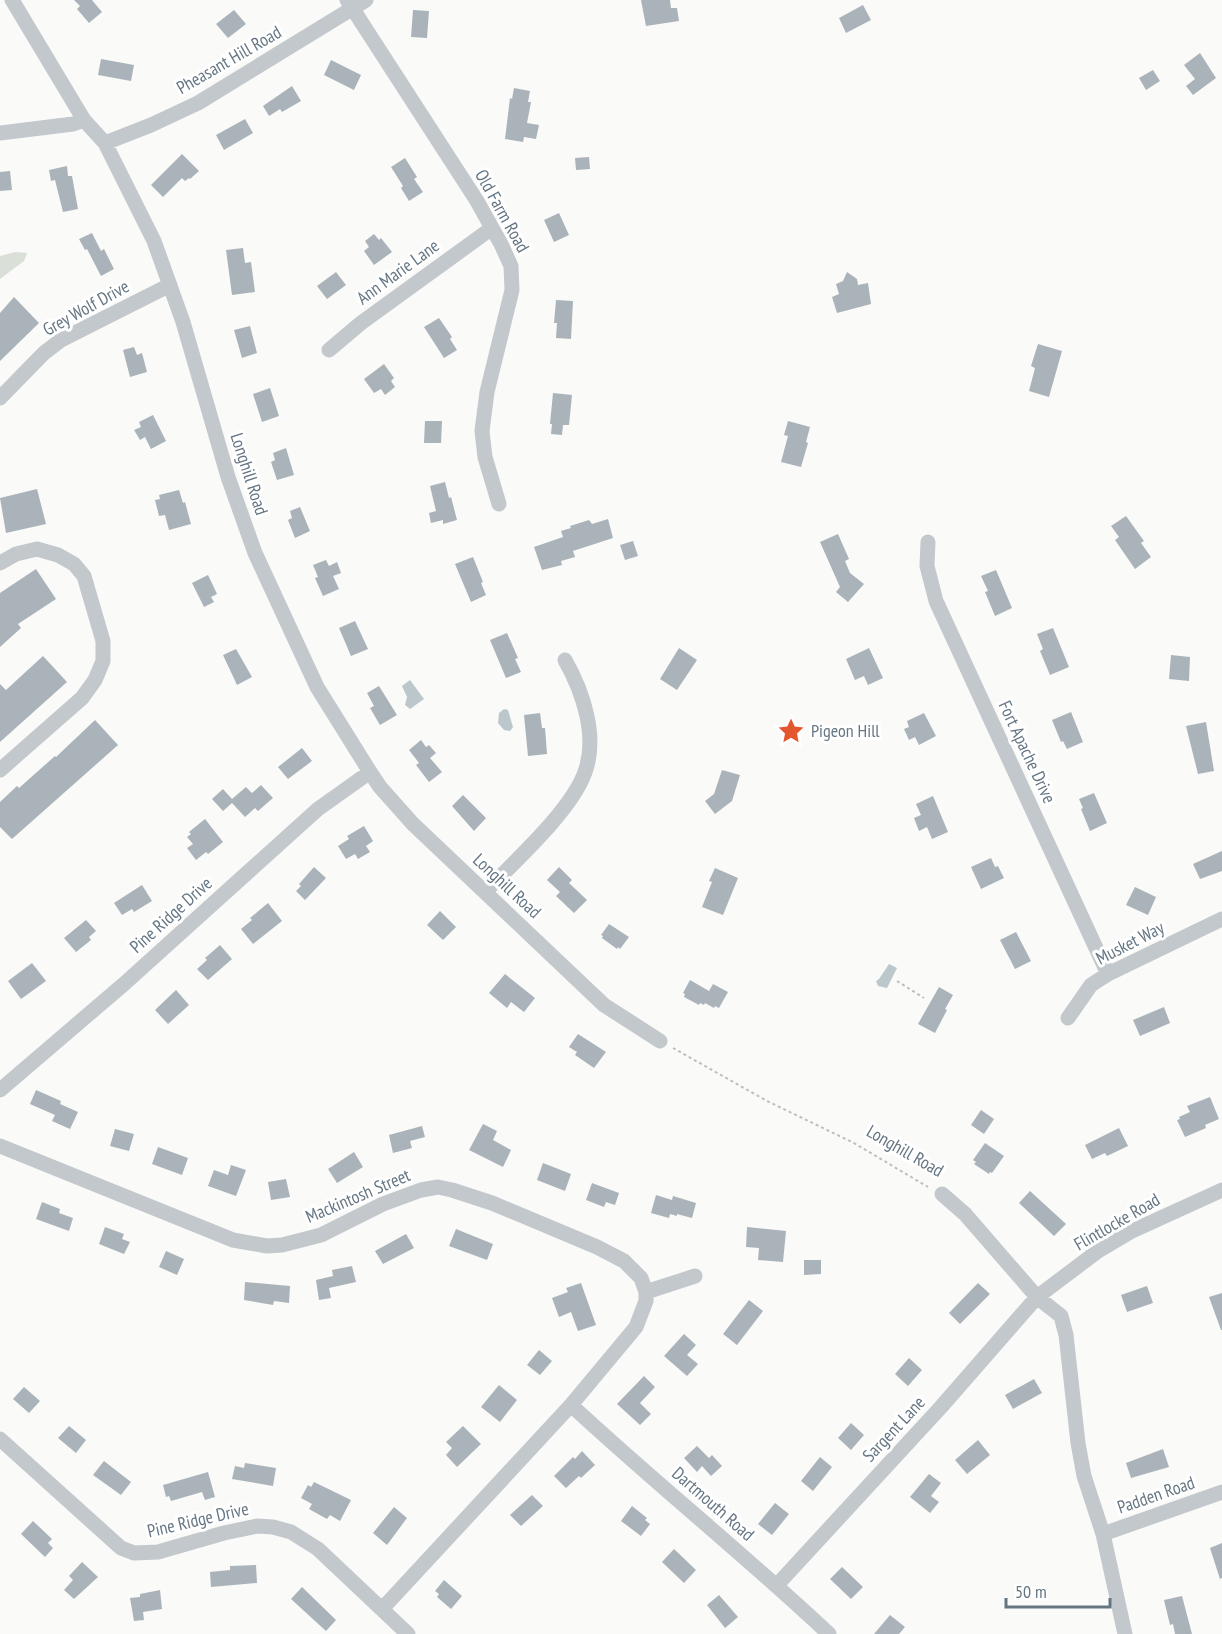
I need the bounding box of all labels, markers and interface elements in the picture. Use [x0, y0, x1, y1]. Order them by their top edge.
street label: Pheasant Hill Road [172, 20, 285, 99]
street label: Old Farm Road [470, 165, 535, 256]
street label: Ann Marie Lane [352, 234, 444, 309]
street label: Grey Wolf Drive [39, 274, 133, 341]
street label: Longhill Road [225, 430, 274, 518]
street label: Fort Apache Drive [994, 697, 1061, 807]
place icon: Pigeon Hill [776, 716, 806, 746]
place label: Pigeon Hill [811, 719, 880, 742]
street label: Longhill Road [468, 848, 546, 923]
street label: Pine Ridge Drive [125, 872, 217, 958]
street label: Musket Way [1092, 916, 1168, 969]
street label: Longhill Road [863, 1119, 948, 1182]
street label: Mackintosh Street [302, 1163, 414, 1228]
street label: Flintlocke Road [1070, 1188, 1164, 1255]
street label: Sargent Lane [857, 1391, 930, 1466]
street label: Dartmouth Road [667, 1462, 759, 1546]
street label: Padden Road [1114, 1471, 1198, 1518]
street label: Pine Ridge Drive [145, 1497, 251, 1542]
scale bar [1006, 1571, 1110, 1609]
text: 50 m [1015, 1580, 1047, 1603]

